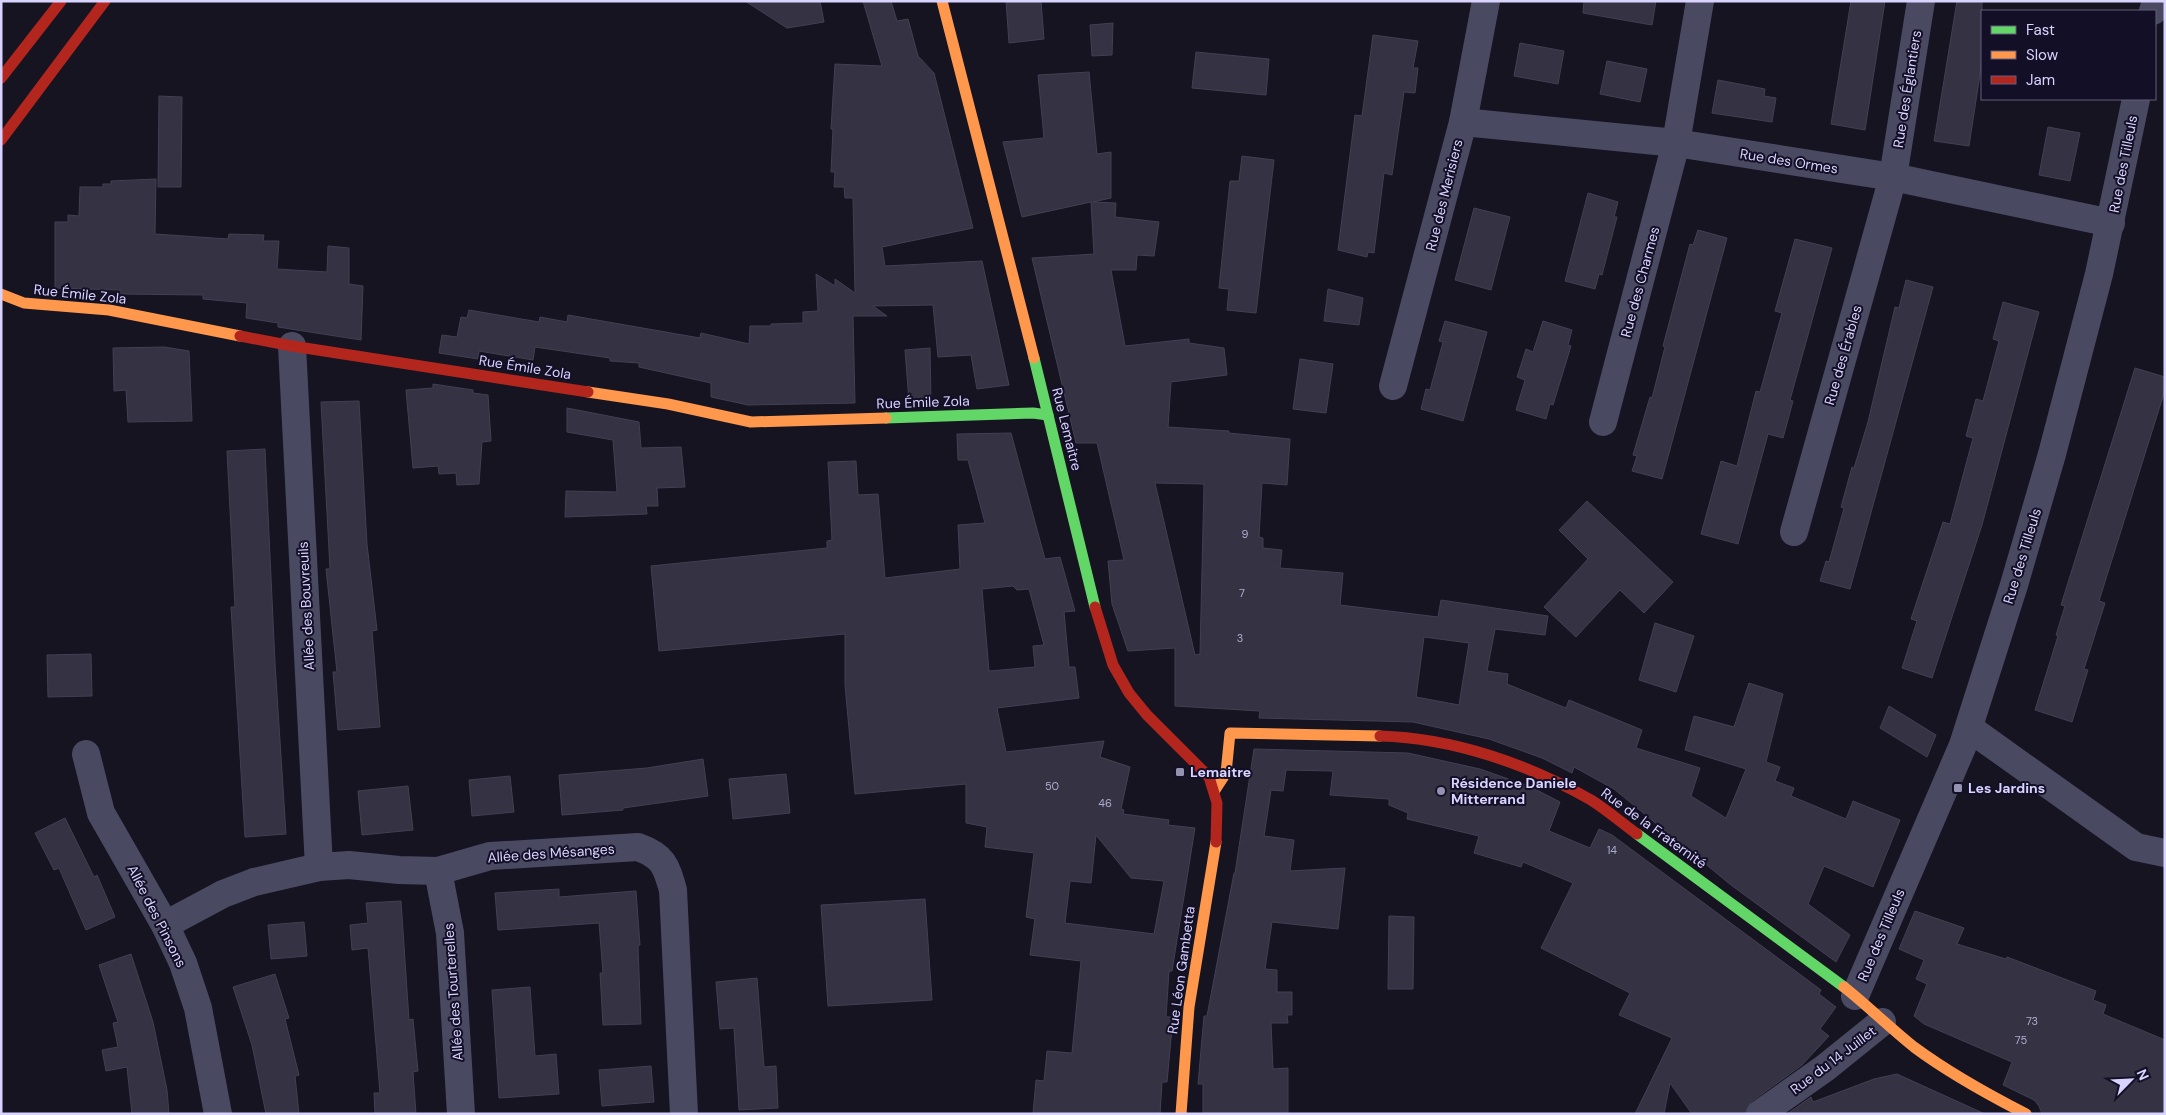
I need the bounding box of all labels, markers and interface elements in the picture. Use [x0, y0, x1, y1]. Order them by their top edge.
legend [1981, 10, 2156, 100]
text: Fast [2026, 20, 2055, 40]
street label: Rue des Églantiers [1889, 29, 1925, 149]
text: Slow [2026, 45, 2059, 65]
text: Jam [2026, 70, 2055, 90]
street label: Rue des Tilleuls [2105, 114, 2141, 214]
street label: Rue des Merisiers [1421, 137, 1467, 253]
street label: Rue des Ormes [1739, 144, 1839, 178]
street label: Rue des Charmes [1617, 225, 1663, 339]
street label: Rue Émile Zola [33, 280, 127, 308]
street label: Rue des Érables [1820, 303, 1866, 407]
street label: Rue Émile Zola [478, 351, 572, 383]
street label: Rue Lemaitre [1048, 386, 1086, 472]
street label: Rue Émile Zola [876, 391, 970, 413]
street label: Rue des Tilleuls [1999, 506, 2045, 606]
house number: 9 [1242, 527, 1249, 541]
street label: Allée des Bouvreuils [294, 541, 318, 671]
house number: 7 [1239, 586, 1245, 600]
house number: 3 [1237, 631, 1243, 645]
place label: Lemaitre [1190, 763, 1251, 781]
marker: Lemaitre [1174, 766, 1186, 778]
place label: Résidence Daniele Mitterrand [1451, 774, 1577, 808]
house number: 50 [1045, 779, 1059, 793]
place label: Les Jardins [1968, 779, 2045, 797]
marker: Les Jardins [1952, 782, 1964, 794]
street label: Rue de la Fraternité [1598, 784, 1710, 872]
marker: Résidence Daniele Mitterrand [1435, 785, 1447, 797]
house number: 46 [1098, 796, 1112, 810]
street label: Allée des Mésanges [487, 840, 615, 866]
house number: 14 [1607, 843, 1617, 857]
street label: Allée des Pinsons [123, 862, 191, 970]
street label: Rue des Tilleuls [1853, 886, 1909, 984]
street label: Rue Léon Gambetta [1163, 905, 1199, 1035]
street label: Allée des Tourterelles [439, 922, 467, 1062]
house number: 73 [2026, 1014, 2038, 1028]
street label: Rue du 14 Juillet [1786, 1022, 1880, 1098]
house number: 75 [2015, 1033, 2027, 1047]
north arrow [2106, 1055, 2156, 1105]
text: N [2133, 1066, 2153, 1083]

